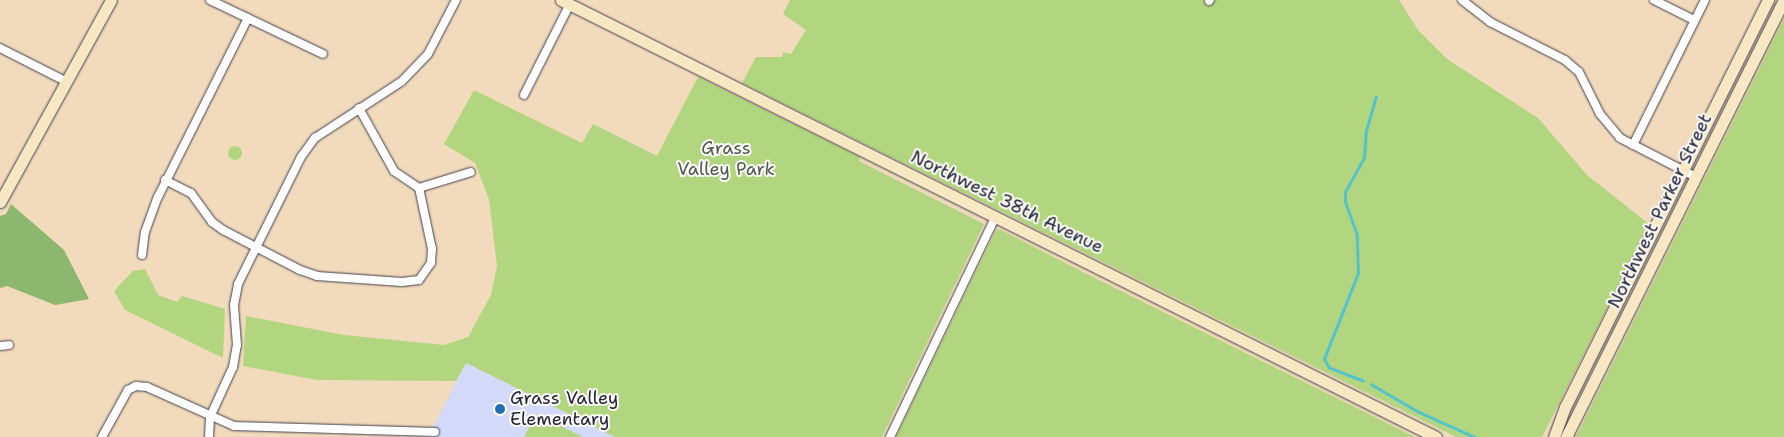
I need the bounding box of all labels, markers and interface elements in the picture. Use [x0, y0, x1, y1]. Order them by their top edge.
street label: Northwest Parker Street [1603, 110, 1717, 312]
park label: Grass Valley Park [677, 138, 775, 180]
street label: Northwest 38th Avenue [907, 146, 1107, 258]
place label: Grass Valley Elementary [510, 388, 618, 430]
marker: Grass Valley Elementary [494, 403, 506, 415]

